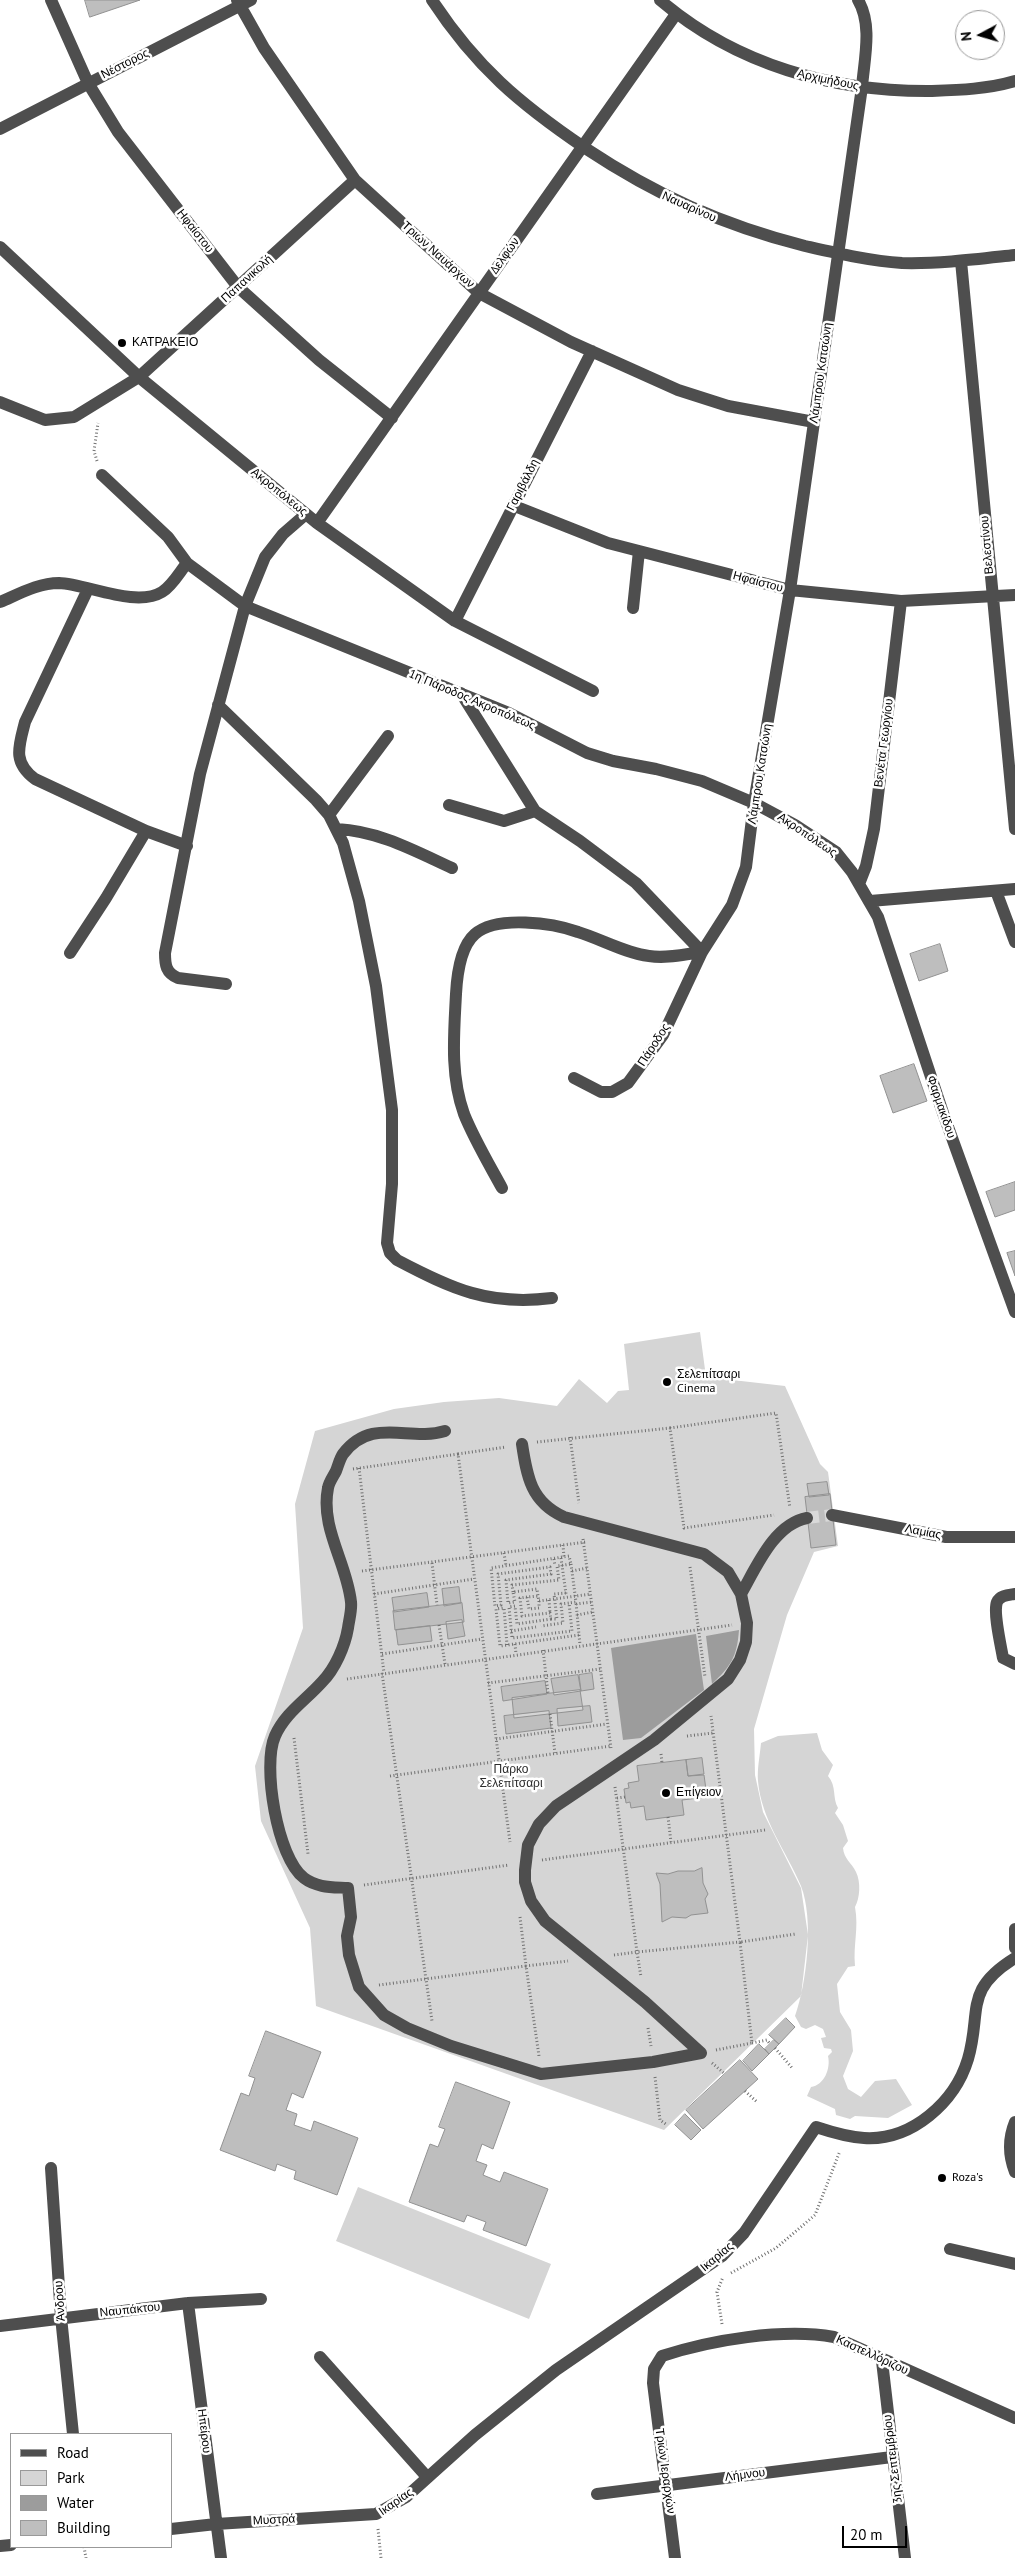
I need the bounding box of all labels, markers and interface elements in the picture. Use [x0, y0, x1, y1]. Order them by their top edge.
north arrow [955, 10, 1005, 60]
text: N [957, 31, 976, 42]
street label: Νέστορος [99, 46, 151, 82]
street label: Αρχιμήδους [796, 66, 860, 94]
street label: Ναυαρίνου [660, 189, 718, 225]
street label: Ηφαίστου [174, 206, 216, 256]
street label: Τριών Ναυάρχων [399, 219, 477, 291]
street label: Δελφών [487, 235, 523, 277]
street label: Παπανικολή [218, 252, 276, 306]
street label: Λάμπρου Κατσώνη [807, 322, 835, 424]
place label: ΚΑΤΡΑΚΕΙΟ [132, 336, 198, 350]
marker: ΚΑΤΡΑΚΕΙΟ [116, 337, 128, 349]
street label: Γαριβάλδη [504, 457, 542, 513]
street label: Ακροπόλεως [248, 465, 310, 519]
street label: Βελεστίνου [977, 515, 997, 575]
street label: Ηφαίστου [731, 568, 785, 596]
street label: 1η Πάροδος Ακροπόλεως [406, 667, 538, 733]
street label: Βενέτα Γεωργίου [871, 698, 897, 788]
street label: Λάμπρου Κατσώνη [745, 723, 775, 825]
street label: Ακροπόλεως [775, 810, 839, 860]
street label: Πάροδος [635, 1021, 673, 1069]
street label: Φαρμακίδου [924, 1074, 958, 1140]
place label: Σελεπίτσαρι Cinema [677, 1368, 740, 1396]
marker: Σελεπίτσαρι Cinema [661, 1376, 673, 1388]
street label: Λαμίας [903, 1521, 943, 1543]
park label: Πάρκο Σελεπίτσαρι [479, 1763, 543, 1791]
place label: Επίγειον [676, 1786, 721, 1800]
marker: Επίγειον [660, 1787, 672, 1799]
place label: Roza's [952, 2171, 983, 2185]
marker: Roza's [936, 2172, 948, 2184]
street label: Ικαρίας [698, 2239, 736, 2275]
street label: Άνδρου [51, 2280, 69, 2322]
street label: Ναυπάκτου [99, 2300, 161, 2320]
street label: Καστελλόριζου [834, 2332, 910, 2378]
street label: Ηπείρου [194, 2408, 214, 2454]
street label: 3ης Σεπτεμβρίου [880, 2414, 906, 2504]
street label: Τριών Ιεραρχών [652, 2427, 678, 2515]
legend [10, 2433, 172, 2548]
text: Road [57, 2443, 89, 2462]
street label: Λήμνου [724, 2465, 766, 2485]
text: Park [57, 2468, 85, 2487]
street label: Ικαρίας [376, 2485, 416, 2519]
text: Water [57, 2493, 94, 2512]
street label: Μυστρά [252, 2512, 296, 2528]
scale bar [845, 2516, 910, 2548]
text: Building [57, 2518, 111, 2537]
text: 20 m [850, 2525, 883, 2544]

